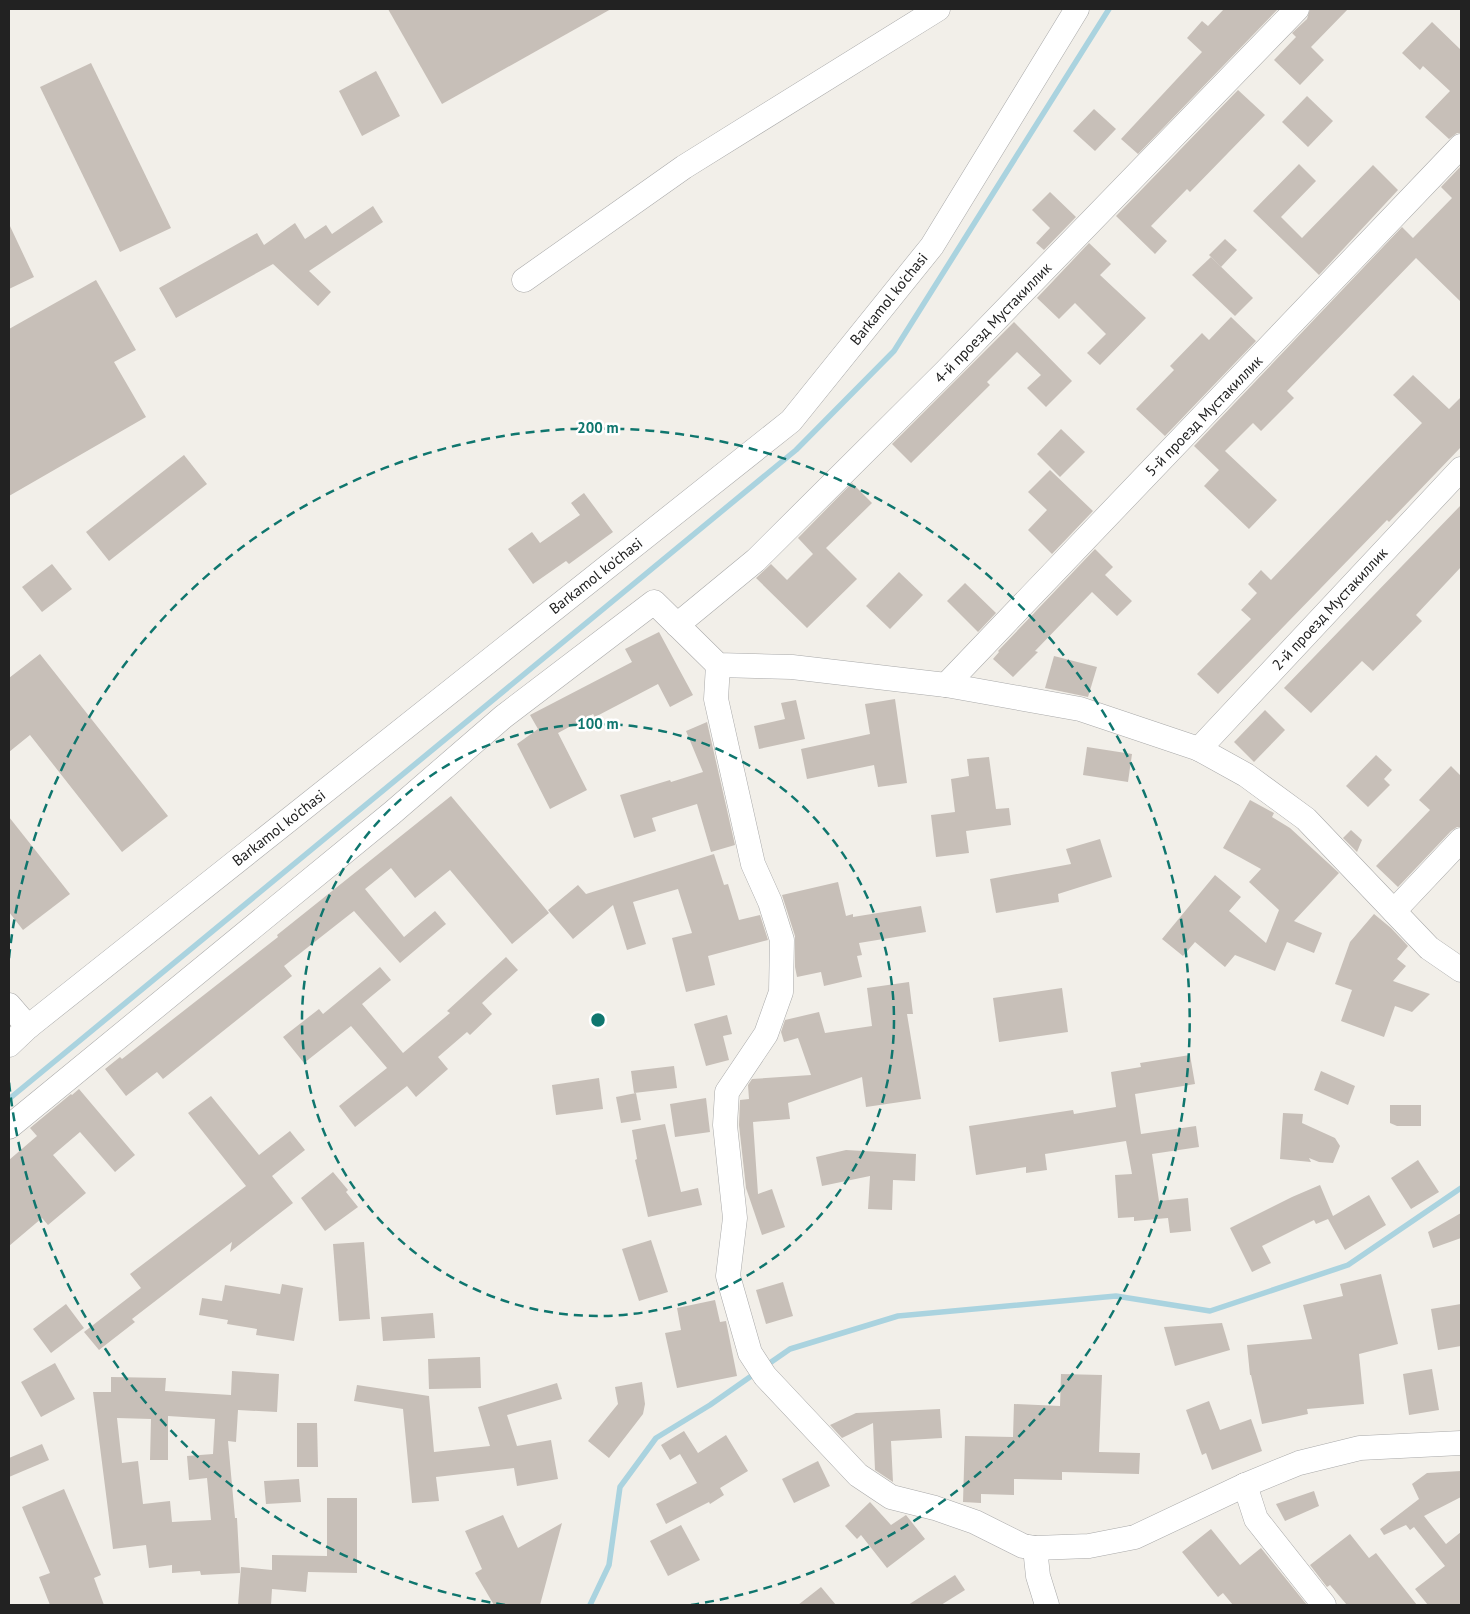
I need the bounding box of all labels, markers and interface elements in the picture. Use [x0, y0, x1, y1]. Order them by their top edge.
street label: Barkamol ko'chasi [846, 249, 932, 349]
street label: 4-й проезд Мустакиллик [930, 258, 1056, 387]
street label: 5-й проезд Мустакиллик [1141, 351, 1267, 480]
text: 200 m [577, 418, 619, 437]
street label: Barkamol ko'chasi [545, 533, 646, 618]
street label: 2-й проезд Мустакиллик [1268, 543, 1392, 674]
text: 100 m [577, 714, 619, 733]
street label: Barkamol ko'chasi [228, 785, 329, 870]
centre of rings [589, 1011, 607, 1029]

